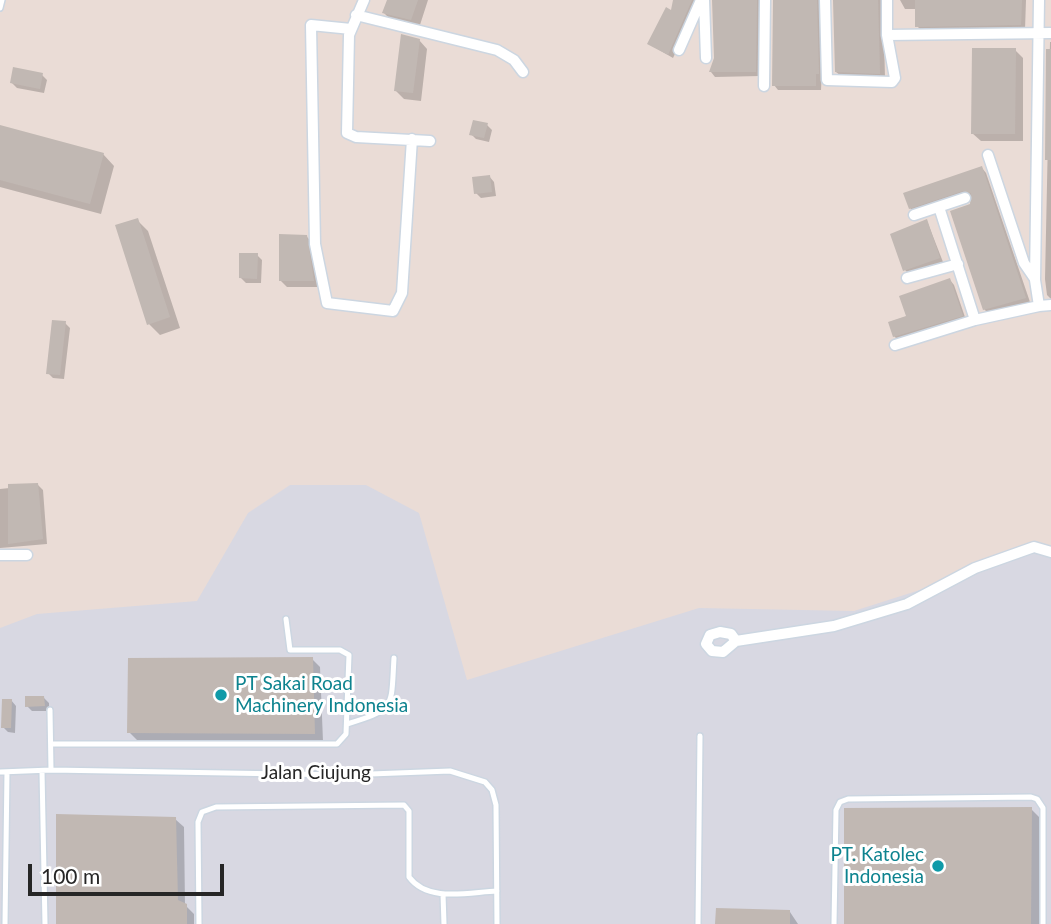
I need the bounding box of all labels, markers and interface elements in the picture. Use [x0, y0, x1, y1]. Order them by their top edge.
place label: PT Sakai Road Machinery Indonesia [235, 673, 408, 717]
marker: PT Sakai Road Machinery Indonesia [213, 687, 229, 703]
street label: Jalan Ciujung [261, 762, 371, 784]
place label: PT. Katolec Indonesia [830, 844, 924, 888]
scale bar [32, 850, 228, 894]
marker: PT. Katolec Indonesia [930, 858, 946, 874]
text: 100 m [41, 863, 100, 888]

